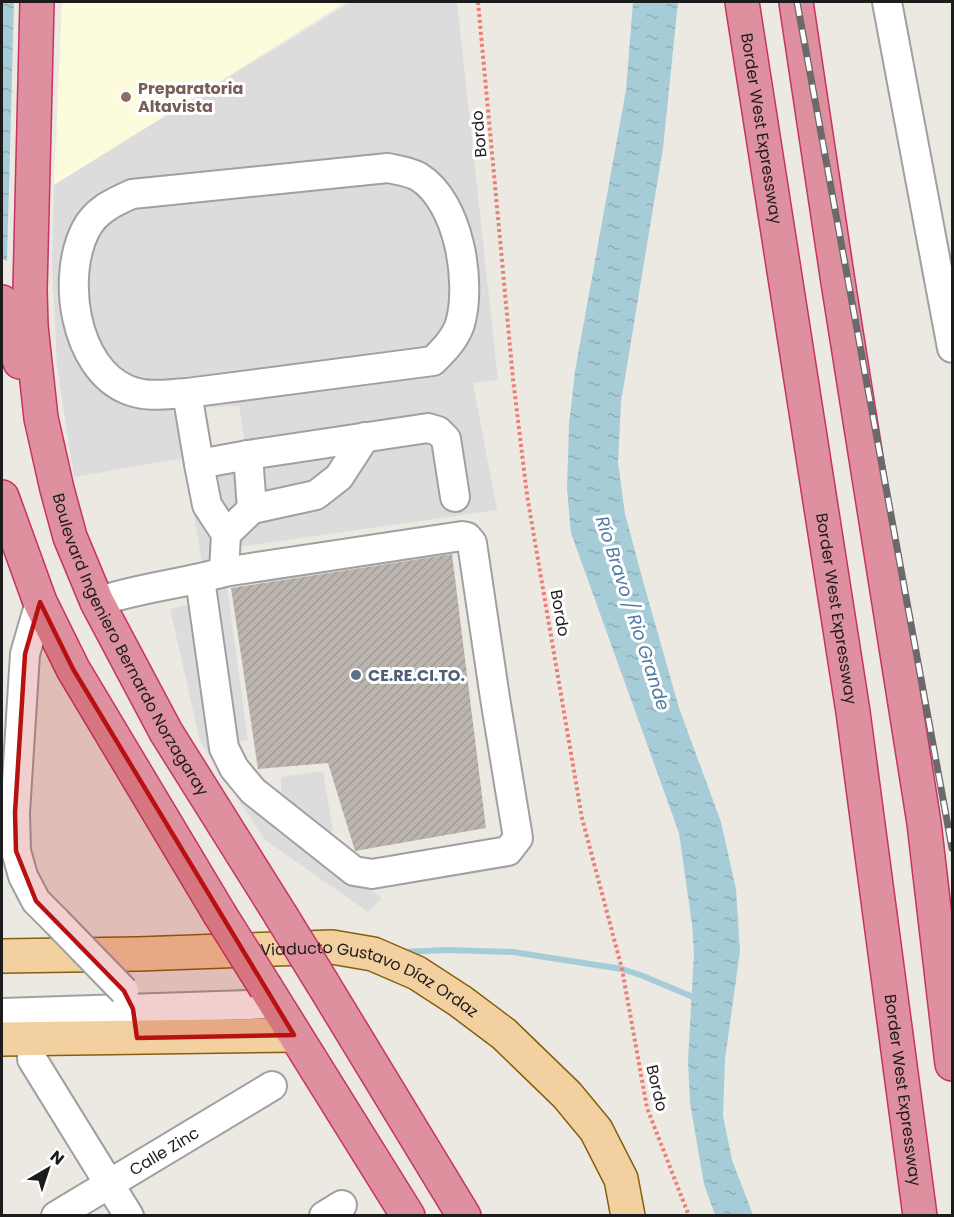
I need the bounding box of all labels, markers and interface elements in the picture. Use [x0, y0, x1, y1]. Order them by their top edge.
street label: Border West Expressway [735, 31, 788, 226]
place label: Preparatoria Altavista [138, 77, 243, 118]
marker: Preparatoria Altavista [119, 90, 133, 104]
street label: Bordo [465, 110, 493, 158]
street label: Boulevard Ingeniero Bernardo Norzagaray [47, 491, 215, 800]
street label: Border West Expressway [811, 511, 863, 706]
water label: Río Bravo / Rio Grande [590, 513, 676, 713]
street label: Bordo [545, 588, 575, 638]
place label: CE.RE.CI.TO. [368, 664, 465, 687]
marker: CE.RE.CI.TO. [349, 668, 363, 682]
street label: Viaducto Gustavo Díaz Ordaz [260, 935, 483, 1023]
street label: Border West Expressway [879, 993, 927, 1187]
street label: Bordo [640, 1062, 674, 1114]
street label: Calle Zinc [125, 1121, 203, 1181]
north arrow [18, 1139, 78, 1199]
text: N [45, 1145, 69, 1170]

